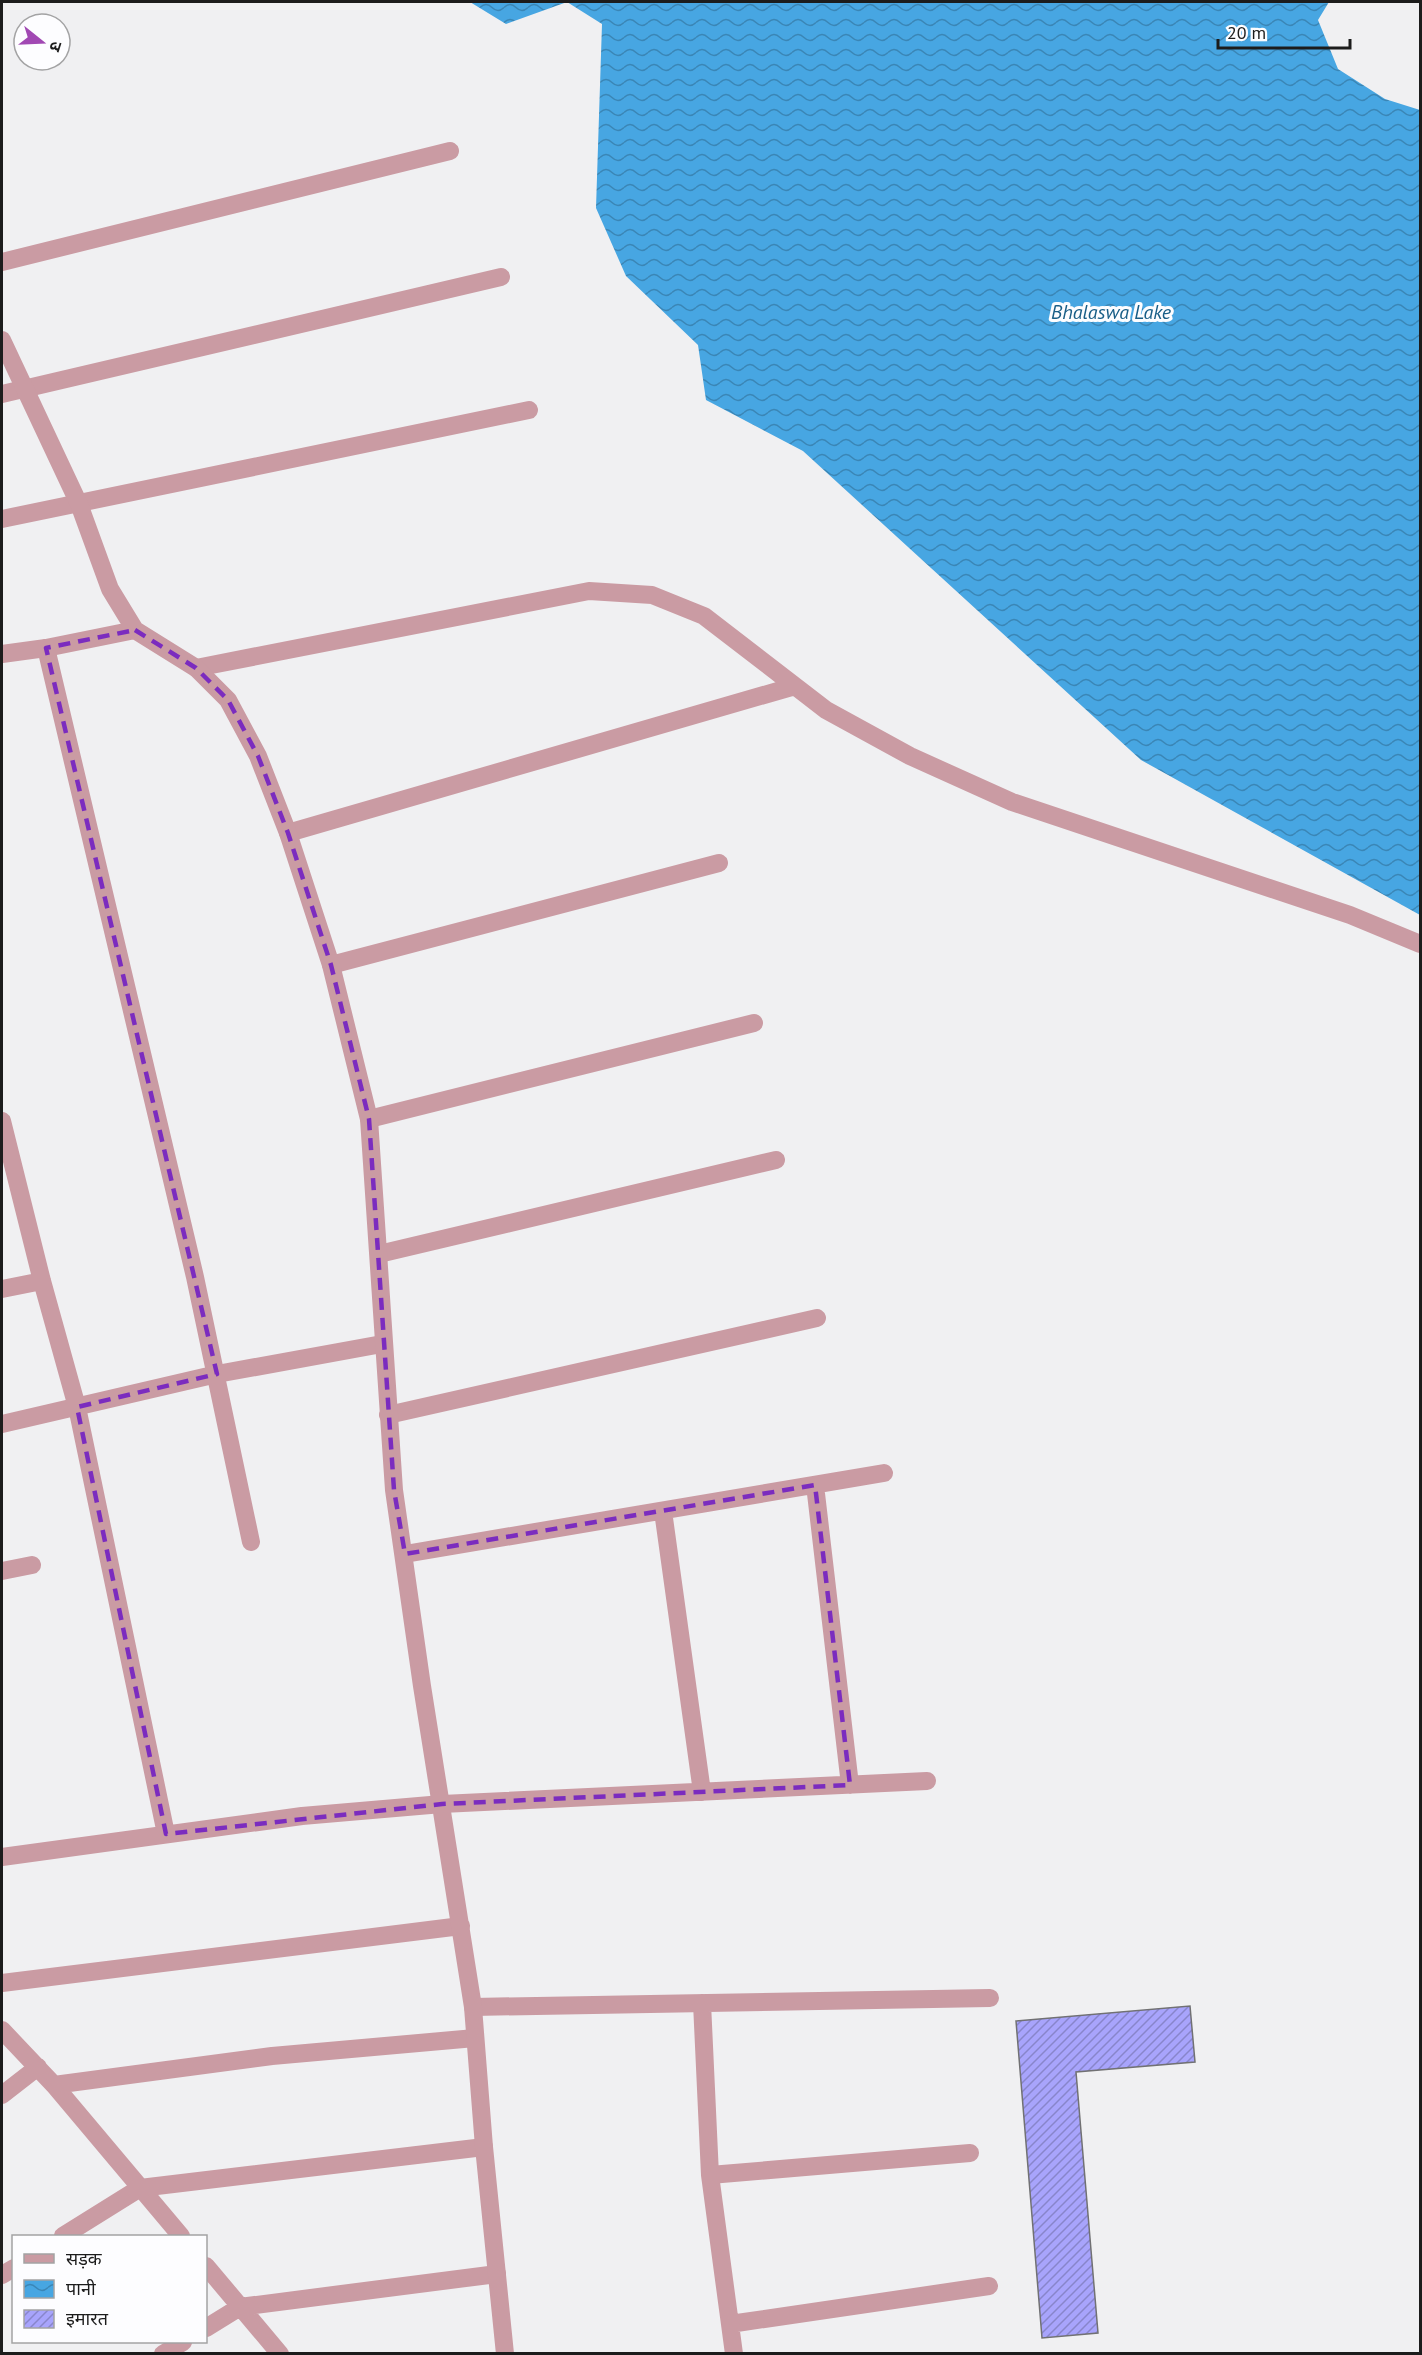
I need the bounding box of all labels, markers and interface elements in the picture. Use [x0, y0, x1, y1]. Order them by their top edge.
north arrow [12, 12, 72, 72]
scale bar [1218, 12, 1350, 50]
text: 20 m [1227, 21, 1266, 44]
text: उ [45, 39, 67, 55]
water label: Bhalaswa Lake [1051, 299, 1172, 325]
legend [12, 2235, 207, 2343]
text: सड़क [66, 2247, 103, 2270]
text: पानी [66, 2277, 96, 2300]
text: इमारत [66, 2307, 109, 2330]

